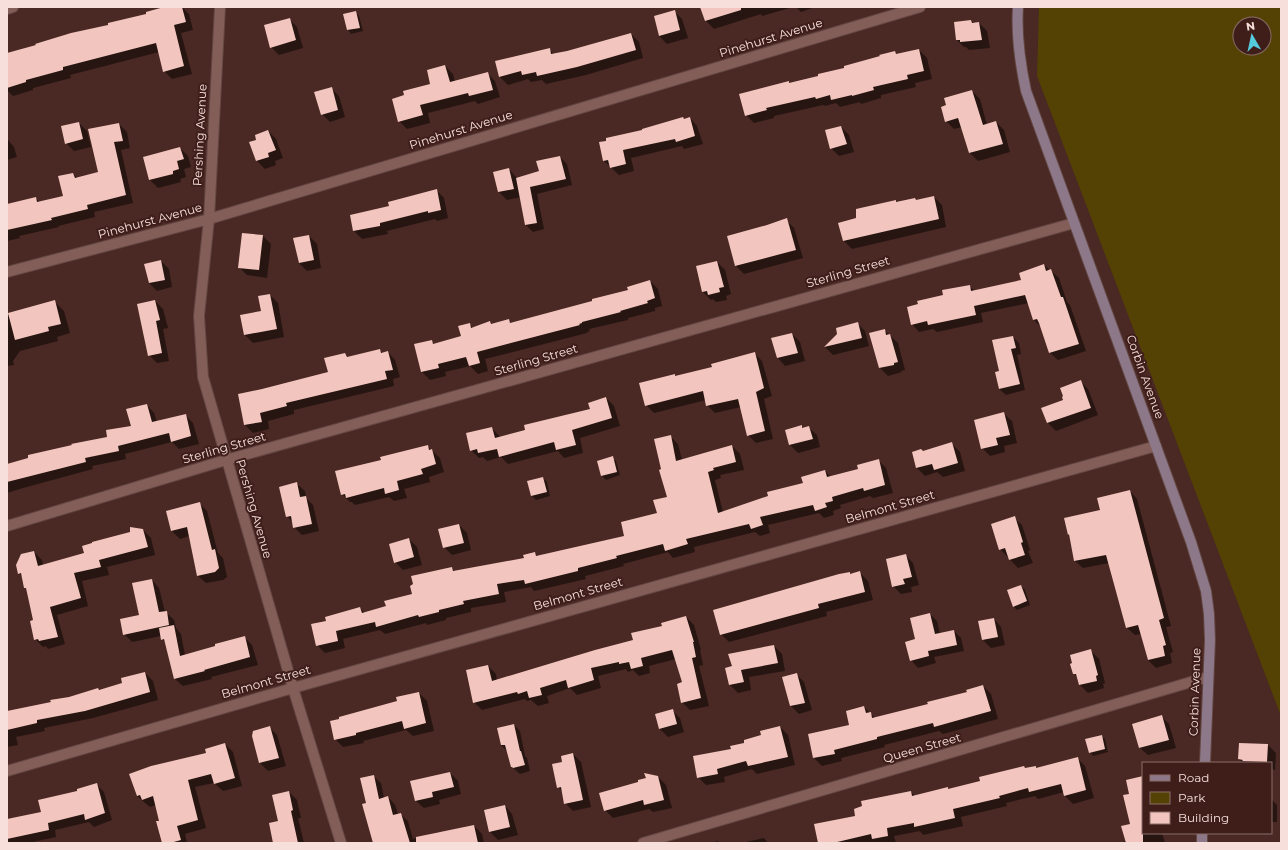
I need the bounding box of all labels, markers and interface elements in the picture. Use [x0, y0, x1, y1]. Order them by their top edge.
street label: Pinehurst Avenue [717, 15, 824, 60]
north arrow [1232, 16, 1272, 56]
text: N [1245, 19, 1256, 34]
street label: Pershing Avenue [189, 83, 210, 187]
street label: Pinehurst Avenue [407, 107, 514, 152]
street label: Pinehurst Avenue [96, 199, 204, 242]
street label: Sterling Street [804, 252, 891, 291]
street label: Corbin Avenue [1123, 333, 1168, 421]
street label: Sterling Street [492, 340, 579, 379]
street label: Sterling Street [180, 428, 267, 467]
street label: Pershing Avenue [233, 458, 276, 560]
street label: Belmont Street [843, 487, 936, 526]
street label: Belmont Street [531, 574, 624, 613]
street label: Corbin Avenue [1185, 648, 1204, 736]
street label: Belmont Street [219, 662, 312, 701]
street label: Queen Street [881, 729, 963, 766]
legend [1142, 762, 1272, 834]
text: Road [1178, 770, 1209, 785]
text: Park [1178, 790, 1206, 805]
text: Building [1178, 810, 1229, 825]

